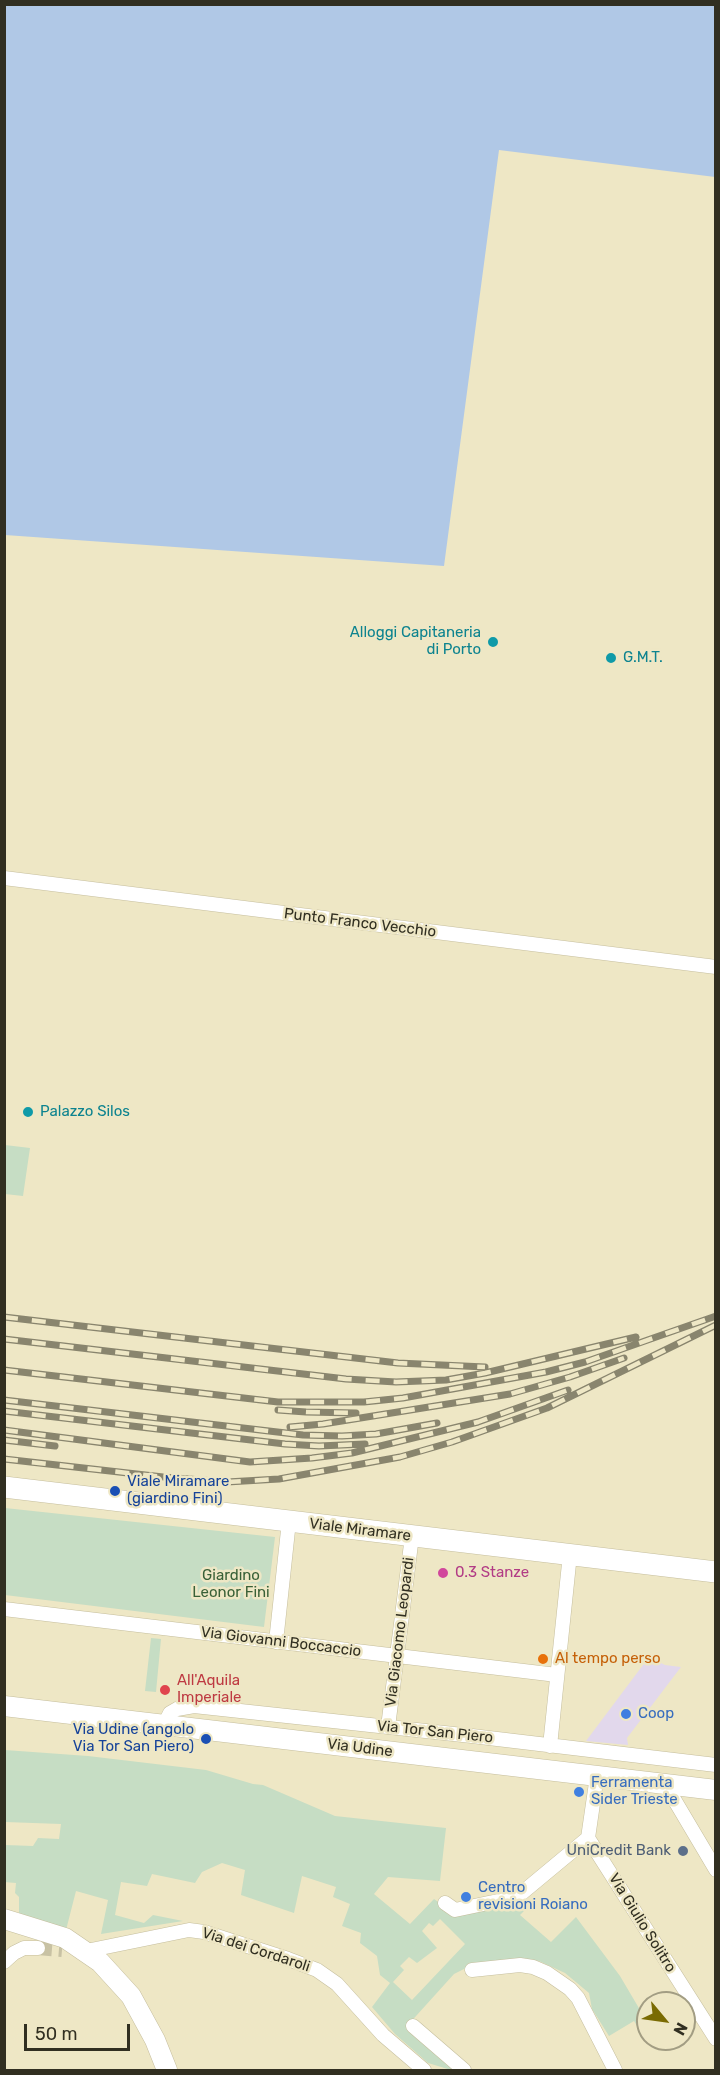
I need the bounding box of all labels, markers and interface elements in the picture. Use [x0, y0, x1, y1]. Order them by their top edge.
place label: Alloggi Capitaneria di Porto [350, 624, 481, 659]
marker: Alloggi Capitaneria di Porto [486, 635, 500, 649]
place label: G.M.T. [623, 649, 663, 667]
marker: G.M.T. [604, 651, 618, 665]
street label: Punto Franco Vecchio [283, 905, 437, 941]
place label: Palazzo Silos [40, 1103, 130, 1121]
marker: Palazzo Silos [21, 1105, 35, 1119]
place label: Viale Miramare (giardino Fini) [127, 1473, 229, 1508]
marker: Viale Miramare (giardino Fini) [108, 1484, 122, 1498]
street label: Viale Miramare [308, 1515, 412, 1545]
street label: Via Giacomo Leopardi [382, 1556, 418, 1708]
place label: 0.3 Stanze [455, 1564, 529, 1582]
marker: 0.3 Stanze [436, 1566, 450, 1580]
park label: Giardino Leonor Fini [192, 1567, 270, 1602]
street label: Via Giovanni Boccaccio [200, 1623, 362, 1661]
place label: Al tempo perso [555, 1650, 660, 1668]
marker: Al tempo perso [536, 1652, 550, 1666]
place label: All'Aquila Imperiale [177, 1672, 241, 1707]
marker: All'Aquila Imperiale [158, 1683, 172, 1697]
place label: Coop [638, 1705, 674, 1723]
marker: Coop [619, 1707, 633, 1721]
street label: Via Tor San Piero [376, 1717, 494, 1747]
place label: Via Udine (angolo Via Tor San Piero) [73, 1721, 194, 1756]
marker: Via Udine (angolo Via Tor San Piero) [199, 1732, 213, 1746]
street label: Via Udine [326, 1735, 394, 1761]
place label: Ferramenta Sider Trieste [591, 1774, 678, 1809]
marker: Ferramenta Sider Trieste [572, 1785, 586, 1799]
place label: UniCredit Bank [567, 1842, 671, 1860]
marker: UniCredit Bank [676, 1844, 690, 1858]
street label: Via Giulio Solitro [604, 1870, 680, 1976]
place label: Centro revisioni Roiano [478, 1879, 588, 1914]
marker: Centro revisioni Roiano [459, 1890, 473, 1904]
street label: Via dei Cordaroli [200, 1924, 312, 1976]
north arrow [636, 1991, 696, 2051]
scale bar [27, 2012, 134, 2050]
text: N [669, 2019, 692, 2039]
text: 50 m [35, 2023, 78, 2045]

